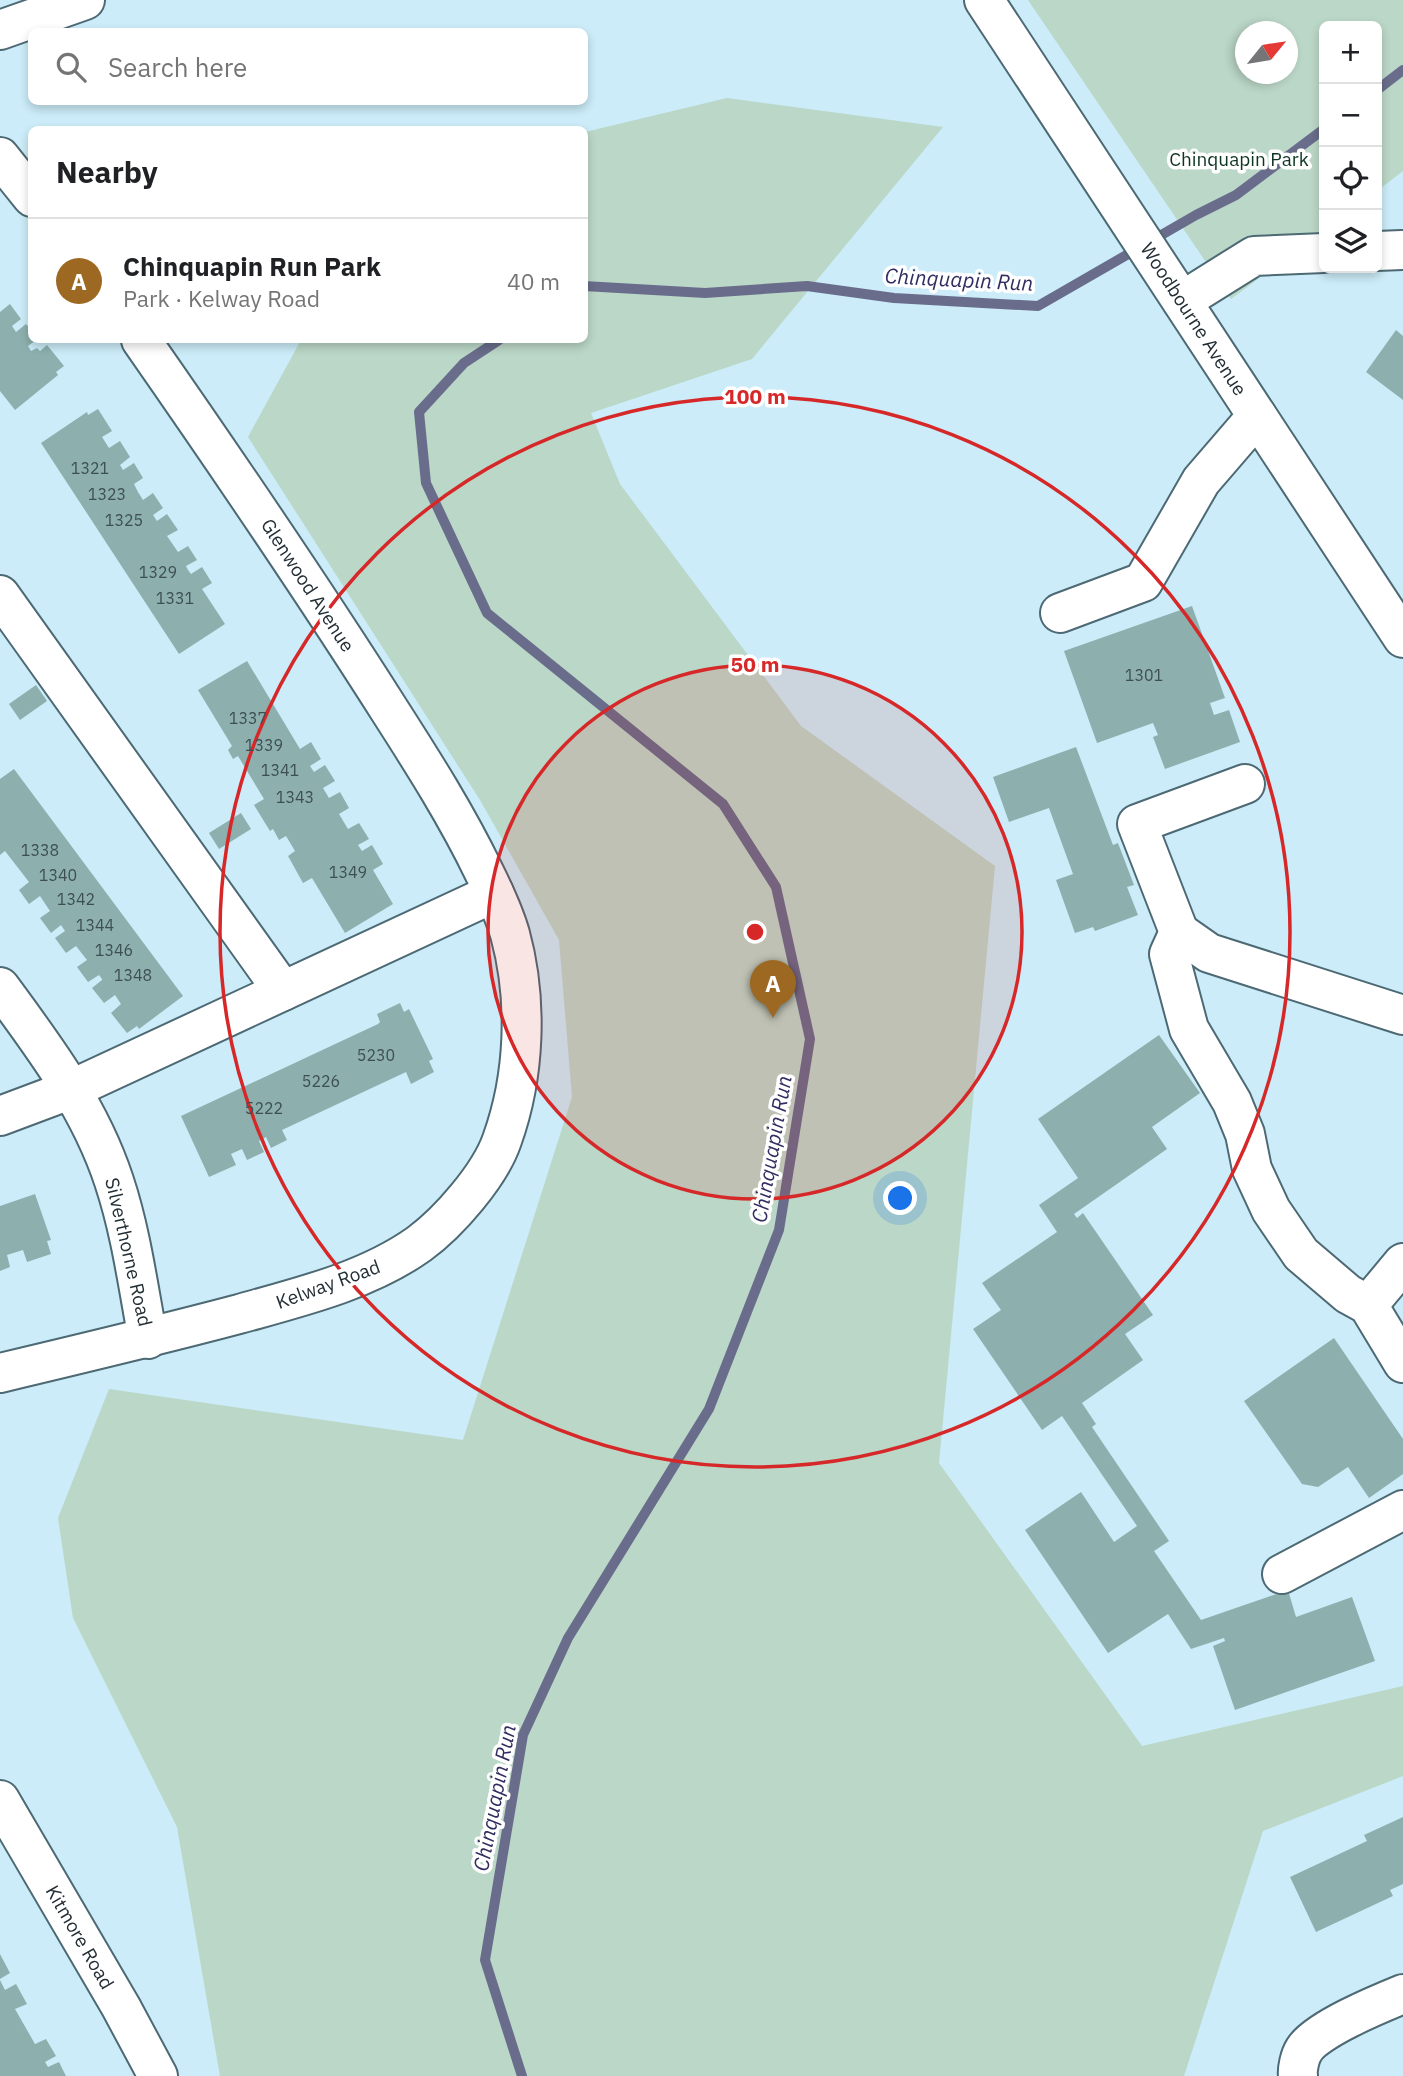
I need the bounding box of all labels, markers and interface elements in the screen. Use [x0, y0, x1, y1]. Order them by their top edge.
north arrow [1235, 21, 1298, 84]
map controls [1319, 21, 1382, 273]
button: + [1319, 21, 1382, 84]
search box [28, 28, 588, 105]
icon: search [52, 48, 90, 86]
text: Search here [108, 50, 247, 84]
button: − [1319, 84, 1382, 147]
park label: Chinquapin Park [1169, 147, 1309, 171]
button: locate [1319, 147, 1382, 210]
text: Nearby [56, 152, 158, 191]
button: layers [1319, 210, 1382, 273]
street label: Woodbourne Avenue [1136, 238, 1252, 400]
text: Chinquapin Run Park [123, 249, 381, 283]
water label: Chinquapin Run [884, 261, 1034, 297]
text: A [71, 266, 87, 296]
text: 40 m [507, 266, 560, 296]
text: Park · Kelway Road [123, 283, 320, 313]
text: 100 m [724, 382, 786, 410]
house number: 1321 [71, 458, 109, 478]
house number: 1323 [88, 484, 126, 504]
house number: 1325 [105, 510, 143, 530]
street label: Glenwood Avenue [256, 514, 360, 656]
house number: 1329 [139, 562, 177, 582]
house number: 1331 [156, 588, 194, 608]
text: 50 m [731, 650, 779, 678]
house number: 1301 [1125, 665, 1163, 685]
house number: 1337 [229, 708, 267, 728]
house number: 1339 [245, 735, 283, 755]
house number: 1341 [261, 760, 299, 780]
house number: 1343 [276, 787, 314, 807]
house number: 1338 [21, 840, 59, 860]
house number: 1349 [329, 862, 367, 882]
house number: 1340 [39, 865, 77, 885]
house number: 1342 [57, 889, 95, 909]
house number: 1344 [76, 915, 114, 935]
centre of rings [743, 920, 767, 944]
house number: 1346 [95, 940, 133, 960]
pin: A [750, 960, 796, 1018]
house number: 1348 [114, 965, 152, 985]
house number: 5230 [357, 1045, 395, 1065]
house number: 5226 [302, 1071, 340, 1091]
water label: Chinquapin Run [744, 1073, 798, 1224]
house number: 5222 [245, 1098, 283, 1118]
street label: Silverthorne Road [100, 1175, 158, 1329]
your location [883, 1181, 917, 1215]
street label: Kelway Road [273, 1254, 383, 1314]
water label: Chinquapin Run [466, 1722, 522, 1873]
street label: Kitmore Road [41, 1881, 119, 1993]

